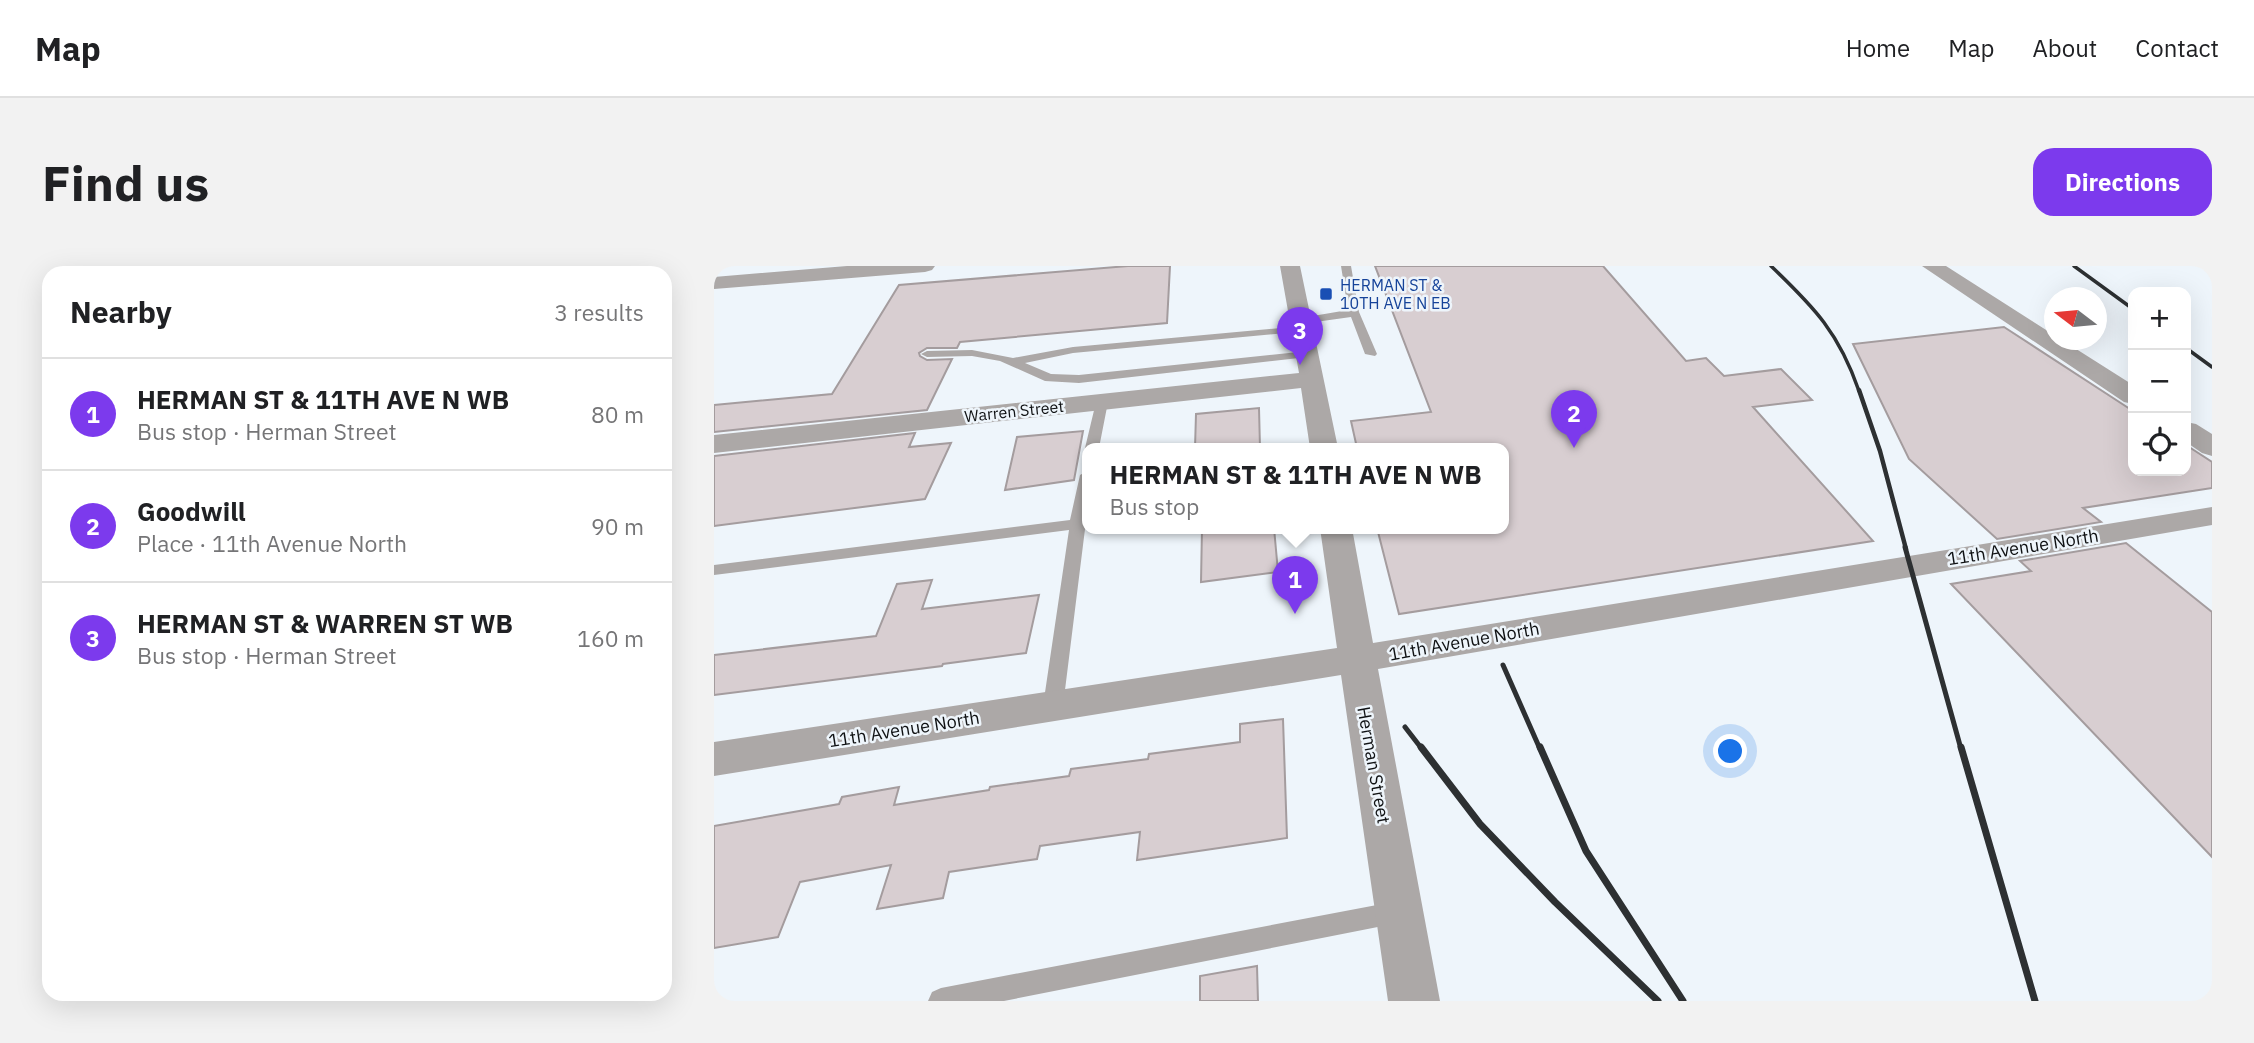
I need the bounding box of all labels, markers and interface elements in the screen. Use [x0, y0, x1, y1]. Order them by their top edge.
text: Map [35, 27, 101, 70]
text: Home [1846, 32, 1910, 64]
text: Map [1948, 32, 1994, 64]
text: About [2032, 32, 2097, 64]
text: Contact [2135, 32, 2219, 64]
button: Directions [2033, 148, 2212, 216]
text: Find us [42, 151, 209, 214]
place label: HERMAN ST & 10TH AVE N EB [1340, 275, 1451, 313]
marker: HERMAN ST & 10TH AVE N EB [1318, 286, 1334, 302]
north arrow [2044, 287, 2107, 350]
map controls [2128, 287, 2191, 476]
button: + [2128, 287, 2191, 350]
text: Nearby [70, 292, 172, 331]
text: 3 results [554, 297, 644, 327]
pin: 3 [1277, 307, 1323, 365]
button: − [2128, 350, 2191, 413]
text: HERMAN ST & 11TH AVE N WB [137, 382, 509, 416]
pin: 2 [1551, 390, 1597, 448]
street label: Warren Street [963, 396, 1065, 426]
text: 1 [86, 399, 100, 429]
text: 80 m [591, 399, 644, 429]
button: locate [2128, 413, 2191, 476]
text: Bus stop · Herman Street [137, 416, 397, 446]
popup [1082, 443, 1509, 534]
text: HERMAN ST & 11TH AVE N WB [1109, 457, 1482, 491]
text: Bus stop [1109, 491, 1199, 521]
text: Goodwill [137, 494, 246, 528]
text: 2 [86, 511, 100, 541]
text: 90 m [591, 511, 644, 541]
street label: 11th Avenue North [1946, 524, 2100, 570]
text: Place · 11th Avenue North [137, 528, 407, 558]
pin: 1 [1272, 556, 1318, 614]
text: HERMAN ST & WARREN ST WB [137, 606, 513, 640]
street label: 11th Avenue North [1387, 616, 1541, 666]
text: 3 [86, 623, 100, 653]
text: 160 m [577, 623, 644, 653]
text: Bus stop · Herman Street [137, 640, 397, 670]
street label: Herman Street [1352, 705, 1396, 825]
street label: 11th Avenue North [827, 706, 981, 752]
your location [1713, 734, 1747, 768]

